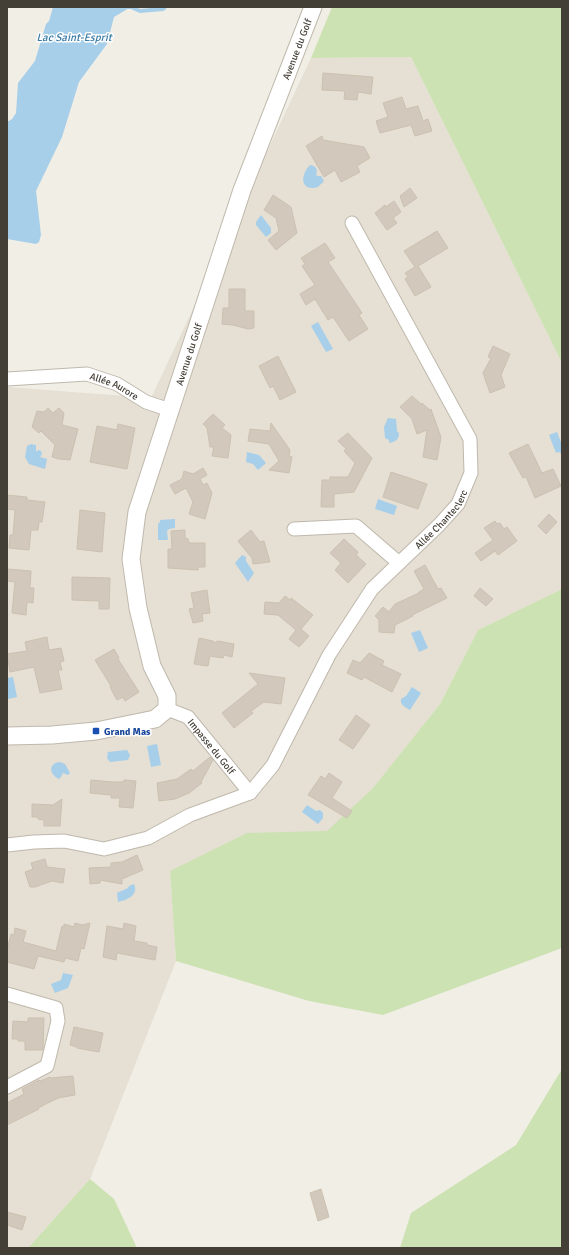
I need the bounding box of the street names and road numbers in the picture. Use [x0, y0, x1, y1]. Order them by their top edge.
street label: Avenue du Golf [280, 17, 315, 82]
street label: Avenue du Golf [174, 321, 205, 387]
street label: Allée Aurore [88, 370, 140, 403]
street label: Allée Chanteclerc [413, 488, 470, 552]
street label: Impasse du Golf [185, 717, 238, 777]

